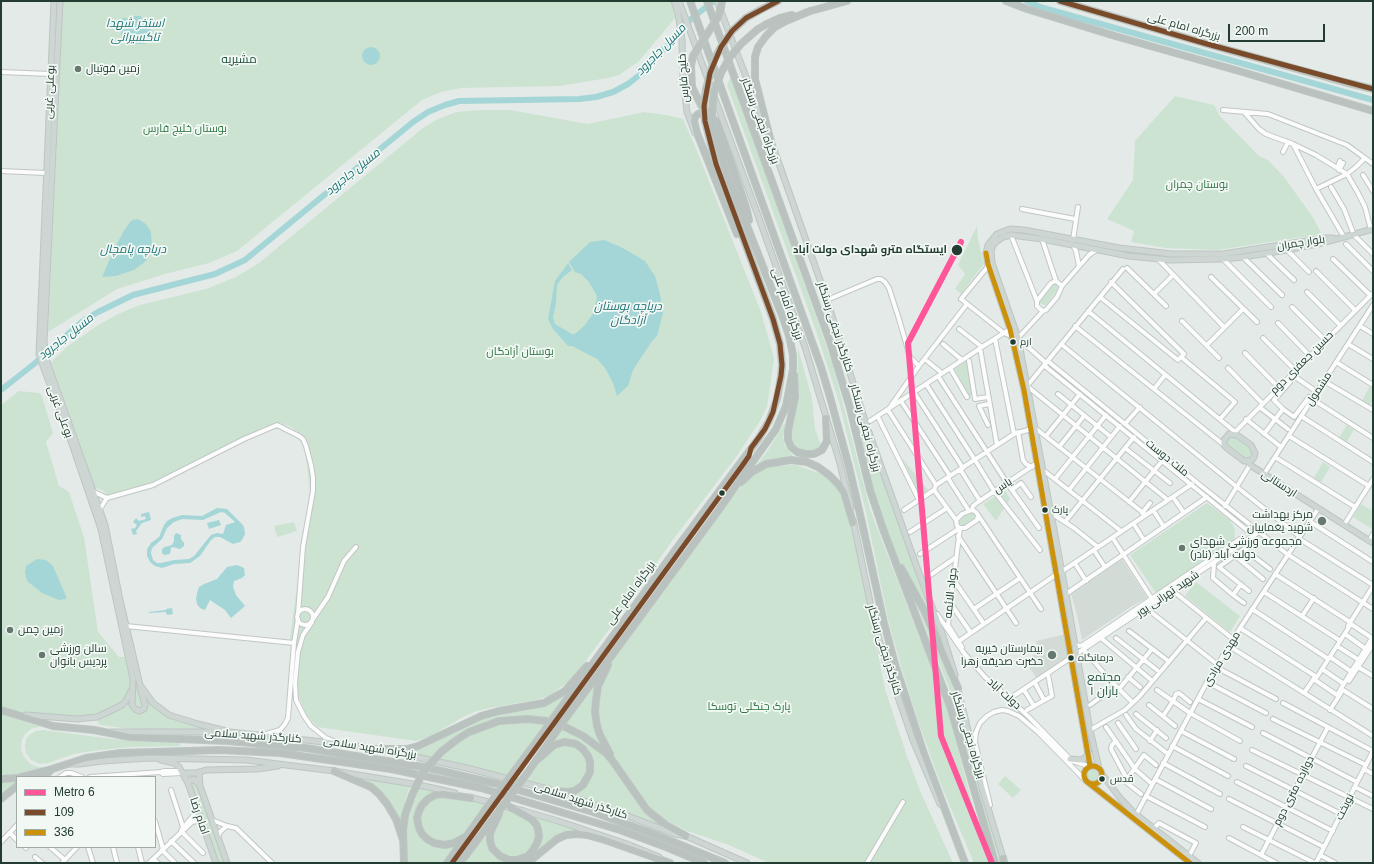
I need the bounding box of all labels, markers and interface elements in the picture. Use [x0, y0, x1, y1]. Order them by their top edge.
street label: بزرگراه امام علی [1146, 10, 1222, 44]
scale bar [1230, 16, 1327, 42]
water label: استخر شهدا تاکسیرانی [106, 17, 164, 45]
water label: مسیل جاجرود [633, 21, 689, 79]
text: 200 m [1235, 24, 1268, 38]
district label: مشیریه [221, 53, 257, 67]
street label: خلیج فارس [676, 53, 692, 103]
place label: زمین فوتبال [86, 62, 140, 76]
street label: بوعلی غربی [42, 64, 58, 120]
marker: زمین فوتبال [73, 64, 83, 74]
street label: بزرگراه نجفی رستگار [738, 76, 782, 166]
park label: بوستان خلیج فارس [143, 122, 227, 136]
water label: مسیل جاجرود [323, 146, 383, 198]
park label: بوستان چمران [1166, 178, 1228, 192]
street label: بلوار چمران [1276, 233, 1326, 253]
water label: دریاچه پامچال [100, 243, 166, 257]
place label: ایستگاه مترو شهدای دولت آباد [793, 243, 947, 257]
marker: ایستگاه مترو شهدای دولت آباد [950, 243, 964, 257]
street label: بزرگراه امام علی [769, 266, 805, 342]
street label: کنارگذر نجفی رستگار [814, 280, 856, 374]
water label: دریاچه بوستان آزادگان [594, 300, 662, 328]
water label: مسیل جاجرود [36, 311, 96, 363]
street label: حسین جعفری دوم [1268, 329, 1336, 397]
place label: ارم [1020, 336, 1032, 348]
marker: ارم [1008, 337, 1018, 347]
park label: بوستان آزادگان [486, 345, 554, 359]
street label: مشمول [1303, 370, 1335, 408]
street label: بزرگراه نجفی رستگار [847, 382, 883, 474]
street label: بوعلی غربی [44, 384, 76, 440]
street label: ملت دوست [1143, 437, 1191, 479]
street label: اردستانی [1259, 468, 1299, 500]
street label: یاس [991, 475, 1015, 497]
unlabelled marker [717, 488, 727, 498]
place label: پارک [1052, 504, 1068, 516]
marker: پارک [1040, 505, 1050, 515]
place label: مرکز بهداشت شهید یغماییان [1247, 508, 1313, 534]
marker: مرکز بهداشت شهید یغماییان [1316, 515, 1328, 527]
place label: مجموعه ورزشی شهدای دولت آباد (نادر) [1190, 535, 1302, 561]
marker: مجموعه ورزشی شهدای دولت آباد (نادر) [1177, 543, 1187, 553]
street label: بزرگراه امام علی [604, 559, 658, 627]
street label: جواد الائمه [942, 567, 960, 619]
street label: شهید تهرانی پور [1134, 568, 1202, 620]
street label: کنارگذر نجفی رستگار [864, 603, 904, 697]
place label: زمین چمن [18, 623, 63, 637]
marker: زمین چمن [5, 625, 15, 635]
street label: مهدی مرادی [1200, 629, 1244, 689]
place label: سالن ورزشی پردیس بانوان [50, 642, 107, 668]
place label: بیمارستان خیریه حضرت صدیقه زهرا [961, 642, 1043, 668]
marker: بیمارستان خیریه حضرت صدیقه زهرا [1046, 649, 1058, 661]
marker: سالن ورزشی پردیس بانوان [37, 650, 47, 660]
place label: درمانگاه [1078, 652, 1113, 664]
marker: درمانگاه [1066, 653, 1076, 663]
district label: مجتمع باران ١ [1087, 671, 1121, 699]
street label: دولت آباد [984, 675, 1024, 713]
street label: بزرگراه نجفی رستگار [948, 690, 988, 780]
park label: پارک جنگلی توسکا [708, 700, 790, 714]
street label: کنارگذر شهید سلامی [204, 726, 302, 746]
street label: بزرگراه شهید سلامی [323, 734, 417, 762]
street label: دوازده متری دوم [1271, 754, 1317, 828]
place label: قدس [1110, 773, 1134, 785]
marker: قدس [1097, 774, 1107, 784]
legend [16, 776, 156, 848]
street label: کنارگذر شهید سلامی [533, 780, 629, 822]
text: Metro 6 [54, 785, 95, 799]
street label: نوبخت [1333, 792, 1357, 822]
street label: امام رضا [187, 796, 211, 836]
text: 109 [54, 805, 74, 819]
text: 336 [54, 825, 74, 839]

